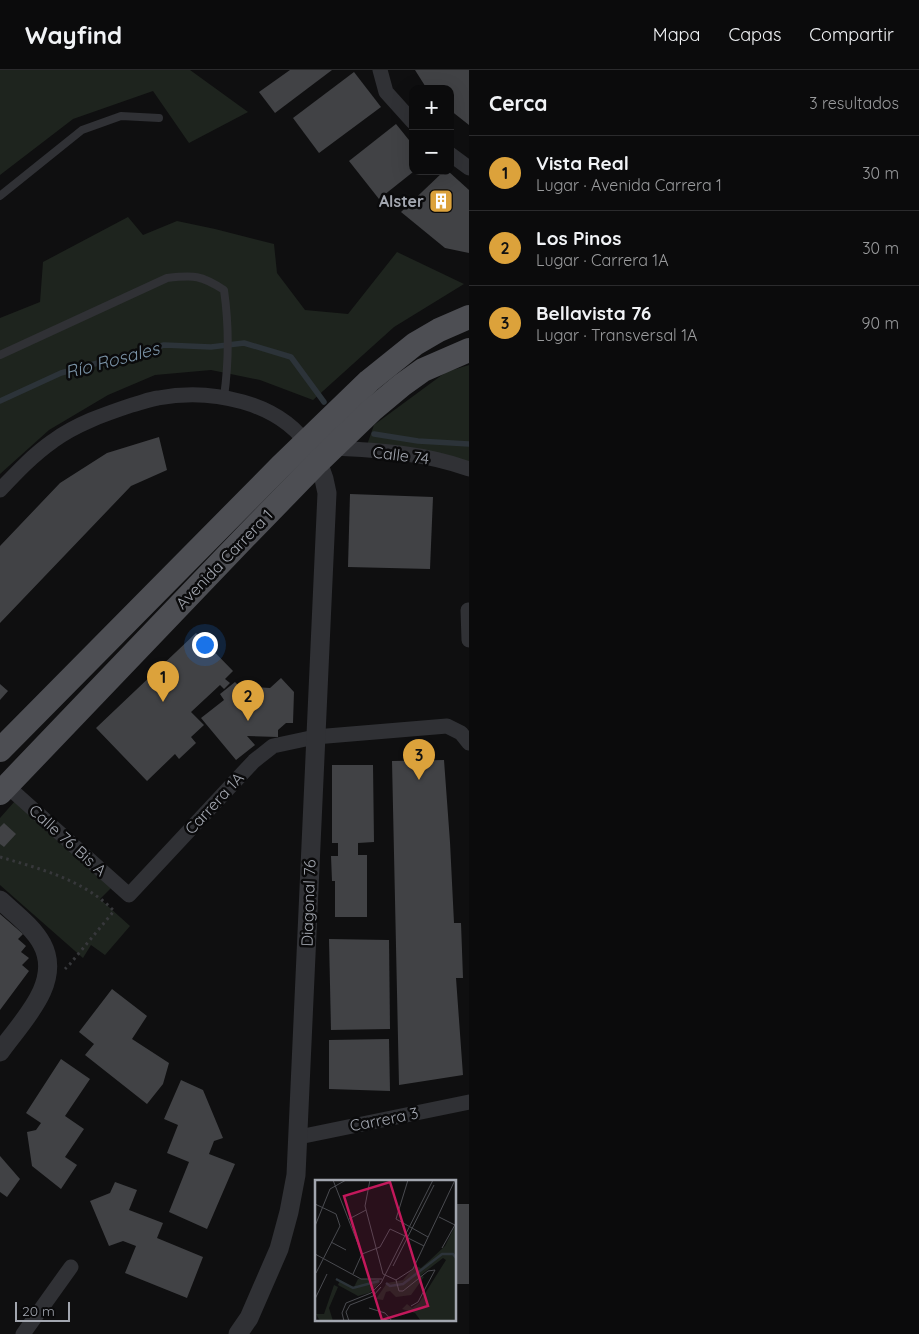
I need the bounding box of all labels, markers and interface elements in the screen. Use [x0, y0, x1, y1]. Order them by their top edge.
text: Wayfind [25, 20, 122, 50]
text: Mapa [653, 23, 700, 46]
text: Capas [728, 23, 781, 46]
text: Compartir [809, 23, 894, 46]
map controls [409, 85, 454, 175]
button: + [409, 85, 454, 130]
text: Cerca [489, 90, 547, 116]
text: 3 resultados [809, 93, 899, 113]
button: − [409, 130, 454, 175]
text: Vista Real [536, 151, 629, 175]
text: 1 [502, 163, 508, 183]
text: 30 m [862, 163, 899, 183]
text: Lugar · Avenida Carrera 1 [536, 175, 722, 195]
building icon: Alster [428, 188, 454, 214]
place label: Alster [379, 191, 424, 211]
text: Los Pinos [536, 226, 621, 250]
text: 2 [500, 238, 510, 258]
text: 30 m [862, 238, 899, 258]
text: Lugar · Carrera 1A [536, 250, 669, 270]
text: Bellavista 76 [536, 301, 651, 325]
text: 3 [501, 313, 509, 333]
text: 90 m [862, 313, 899, 333]
text: Lugar · Transversal 1A [536, 325, 697, 345]
water label: Río Rosales [62, 336, 163, 384]
street label: Calle 74 [372, 442, 430, 468]
street label: Avenida Carrera 1 [171, 505, 277, 613]
your location [192, 632, 218, 658]
pin: 1 [147, 661, 179, 702]
pin: 2 [232, 680, 264, 721]
pin: 3 [403, 739, 435, 780]
street label: Carrera 1A [180, 768, 248, 838]
street label: Calle 76 Bis A [25, 800, 111, 880]
street label: Diagonal 76 [296, 859, 320, 947]
street label: Carrera 3 [348, 1103, 420, 1135]
inset map [315, 1180, 457, 1322]
scale bar [15, 1299, 70, 1322]
text: 20 m [22, 1302, 55, 1320]

